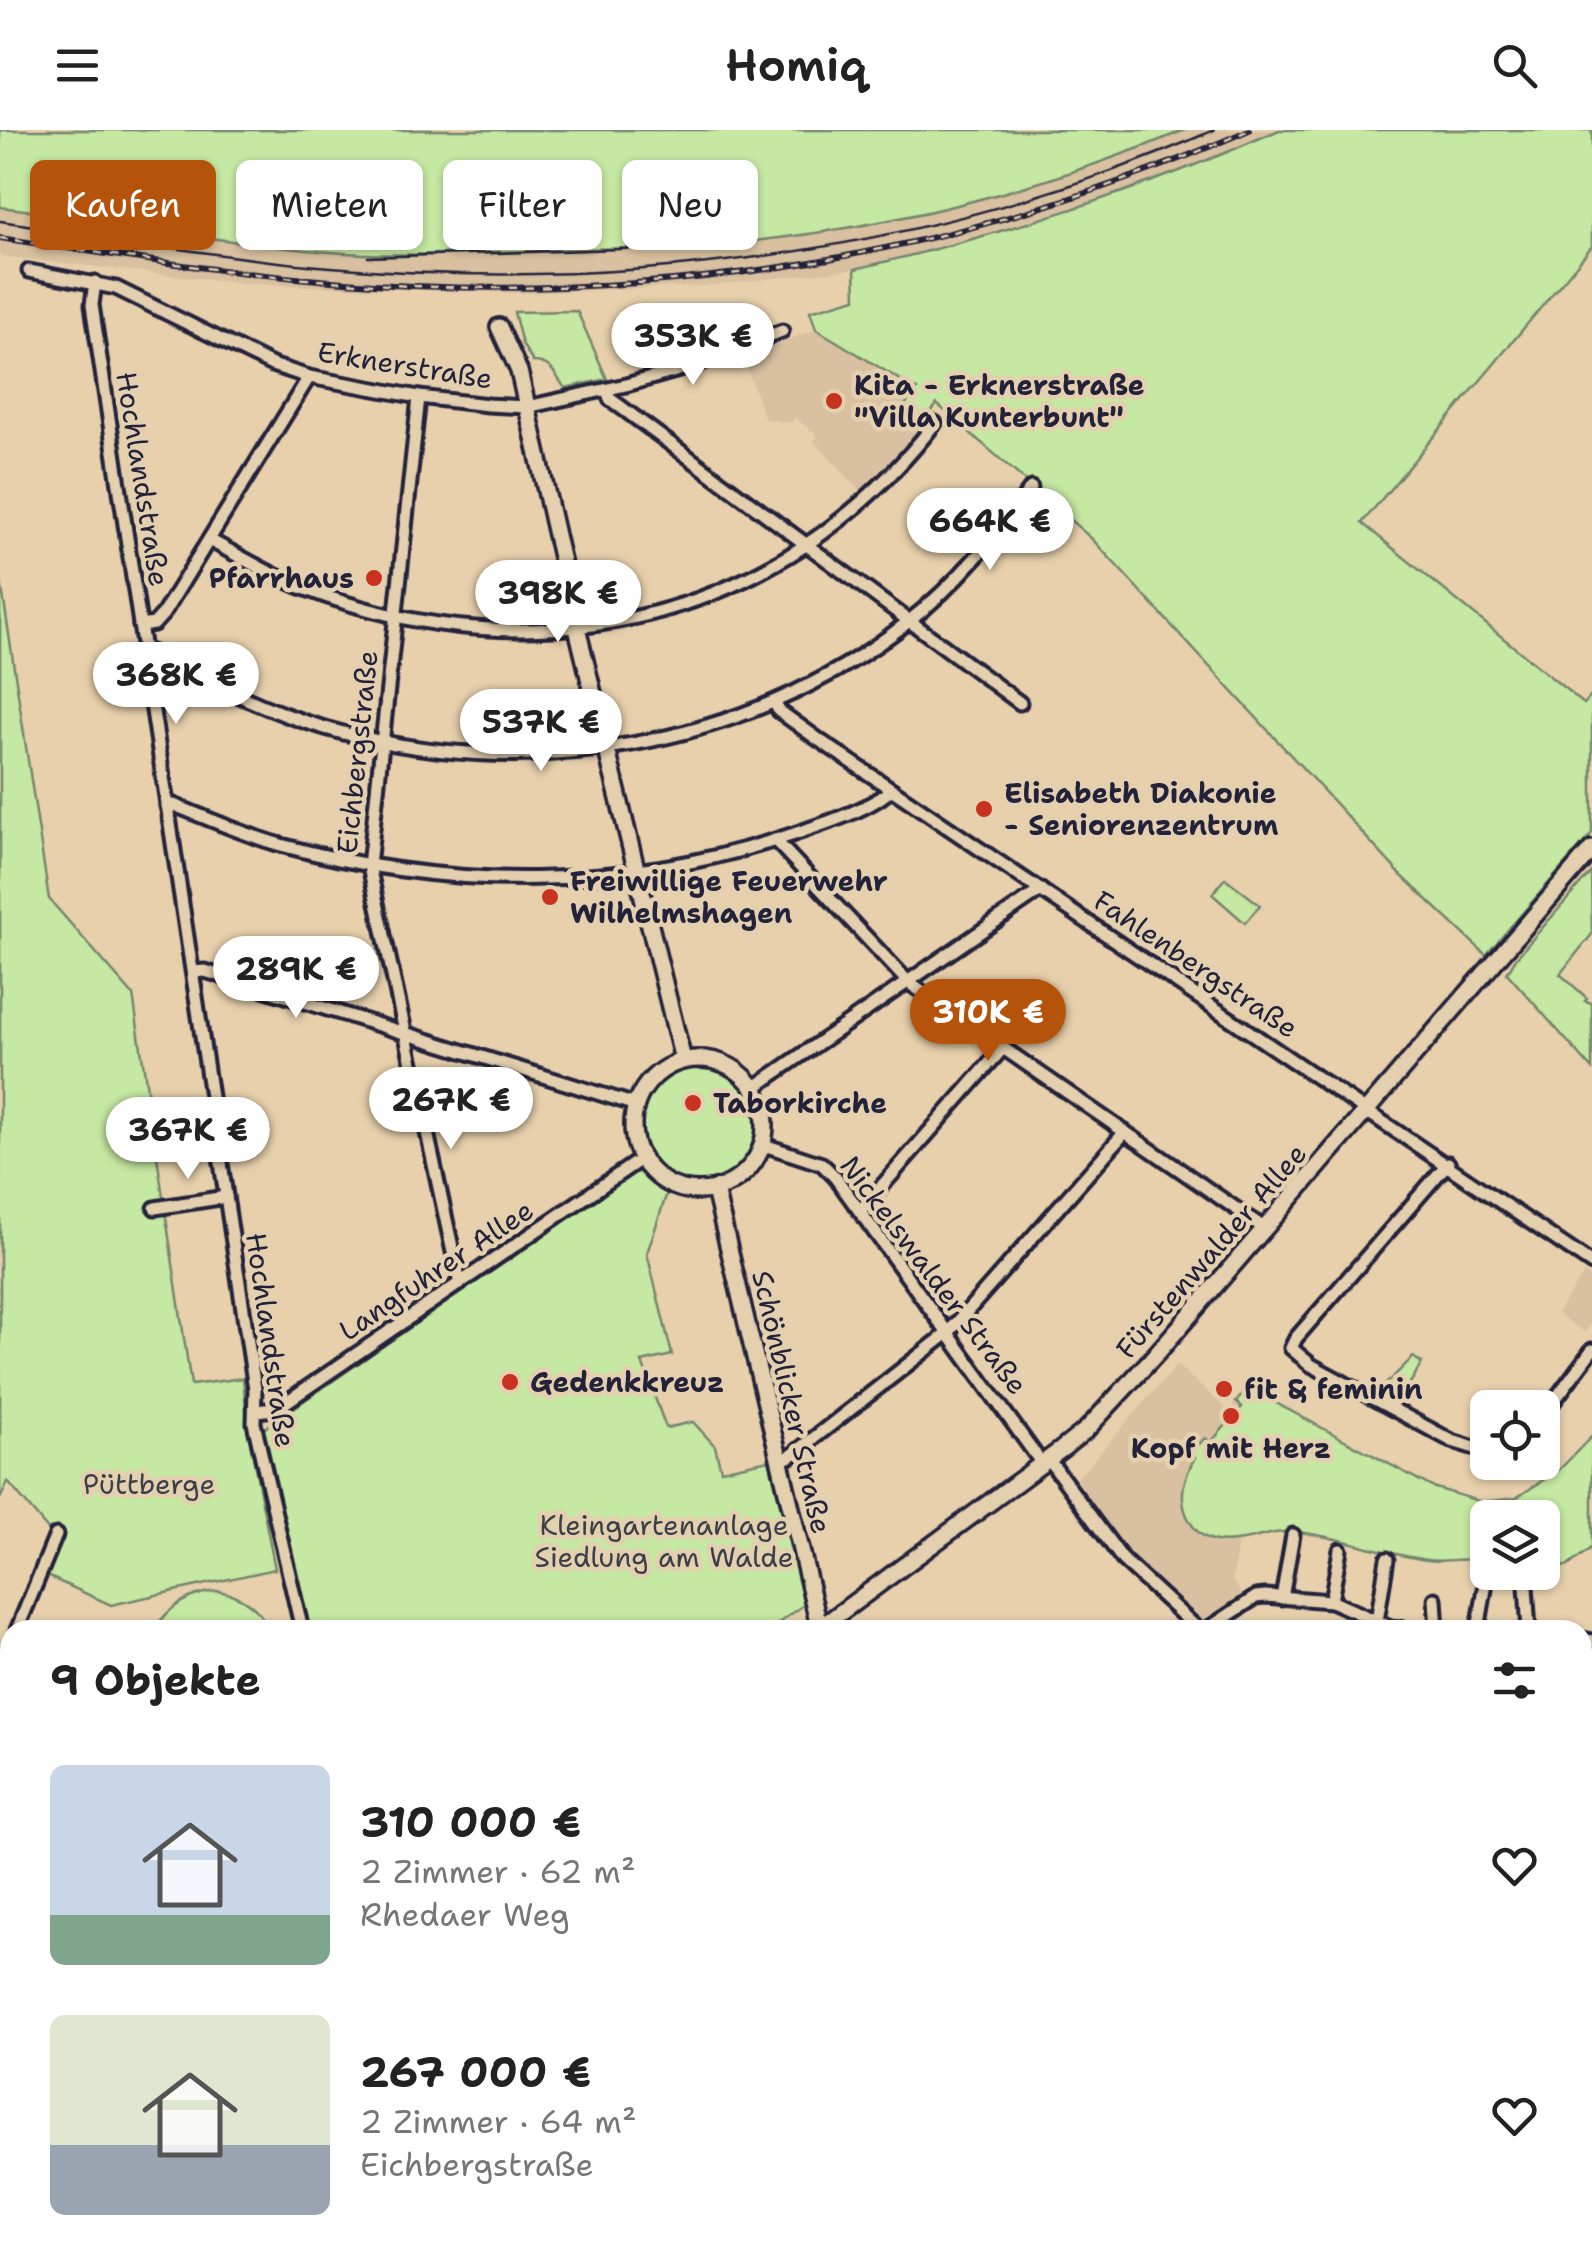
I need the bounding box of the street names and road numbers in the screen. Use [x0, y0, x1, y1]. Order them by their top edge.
street label: Erknerstraße [315, 332, 495, 398]
street label: Hochlandstraße [107, 369, 179, 589]
street label: Eichbergstraße [327, 648, 387, 856]
street label: Fahlenbergstraße [1086, 882, 1306, 1046]
street label: Fürstenwalder Allee [1107, 1135, 1315, 1367]
street label: Nickelswalder Straße [832, 1148, 1036, 1402]
street label: Langfuhrer Allee [331, 1191, 541, 1349]
street label: Hochlandstraße [237, 1230, 305, 1450]
street label: Schönblicker Straße [743, 1267, 841, 1537]

